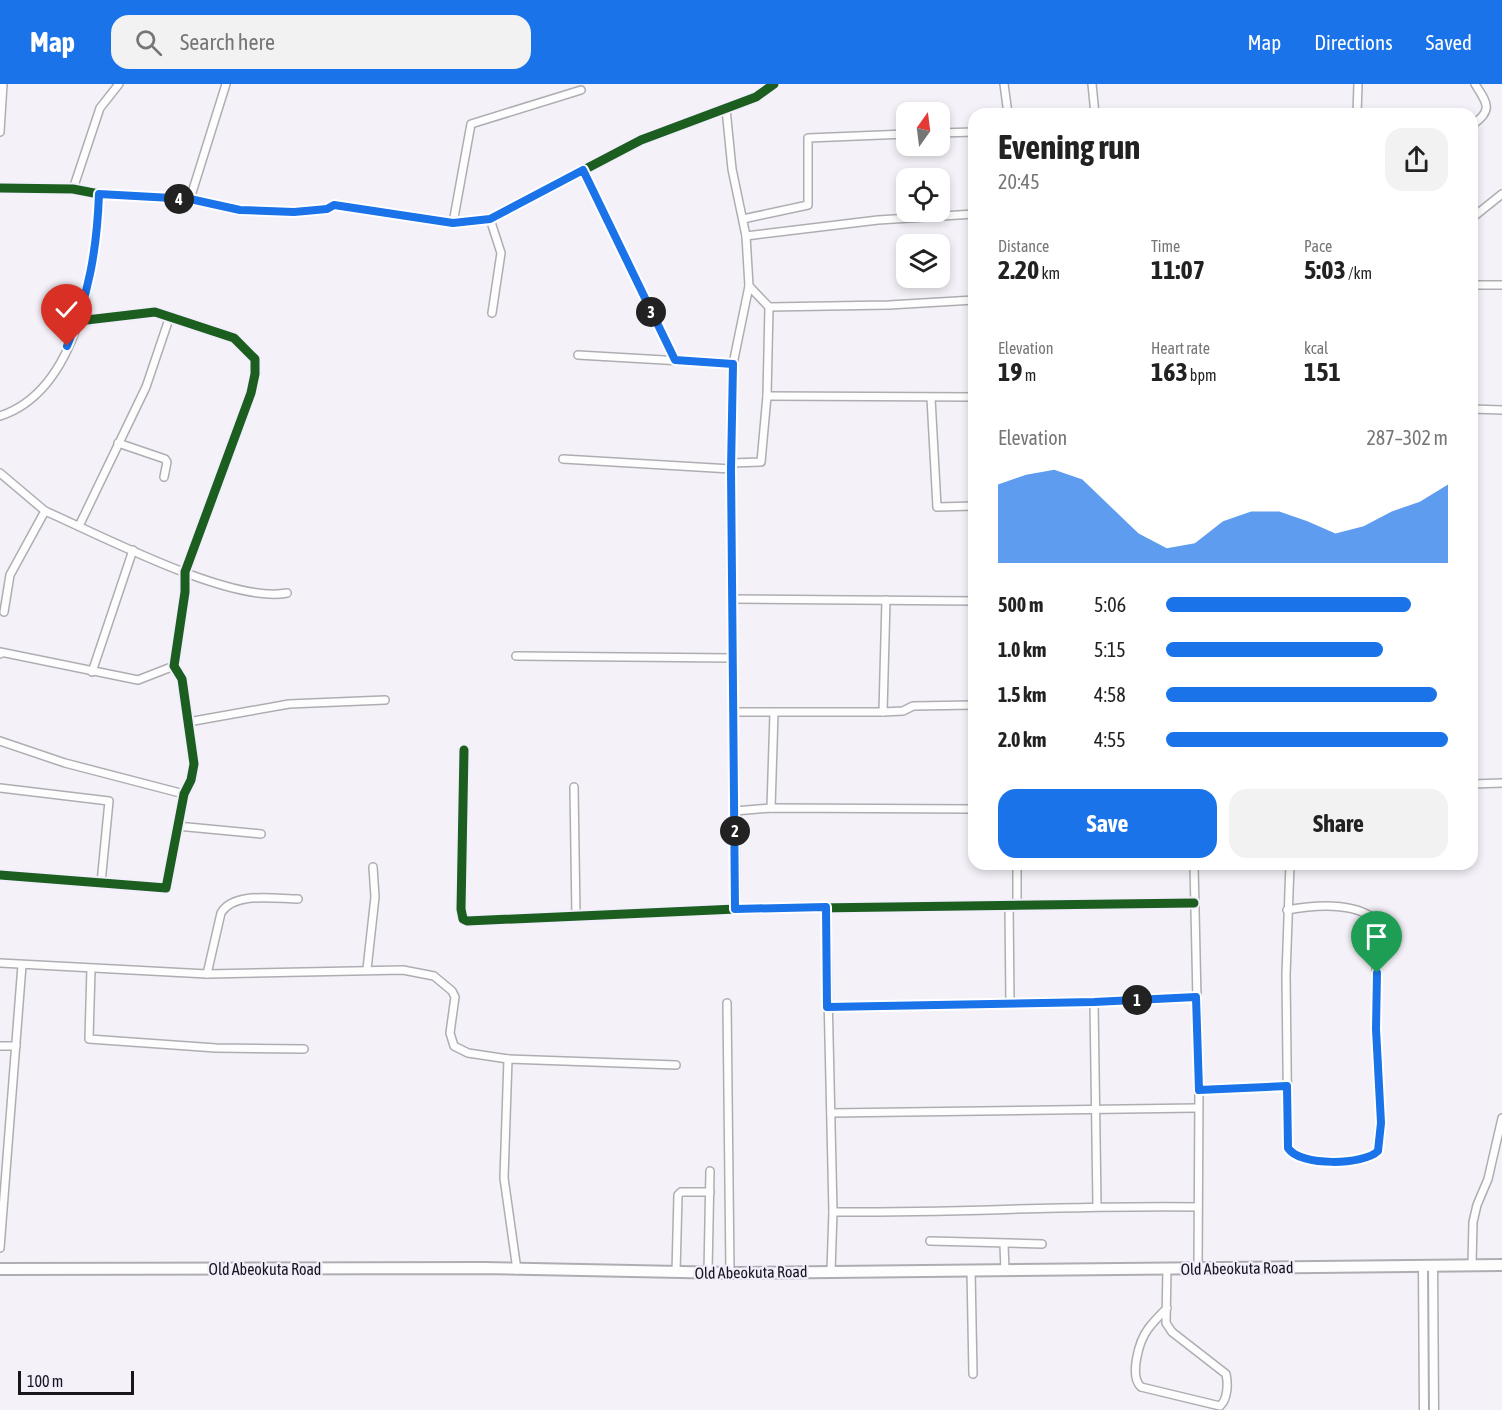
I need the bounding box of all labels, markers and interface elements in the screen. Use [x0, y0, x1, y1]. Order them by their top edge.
search box [111, 15, 531, 69]
text: Map [30, 26, 75, 58]
icon: search [132, 26, 165, 59]
text: Search here [180, 29, 275, 55]
text: Map [1247, 30, 1281, 54]
text: Directions [1314, 30, 1393, 54]
text: Saved [1426, 30, 1472, 54]
north arrow [896, 102, 950, 156]
map controls [896, 102, 950, 288]
text: Evening run [998, 128, 1140, 166]
button: share [1385, 128, 1448, 191]
button: locate [896, 168, 950, 222]
text: 20:45 [998, 170, 1040, 193]
pin: 4 [164, 184, 194, 214]
text: 4 [175, 190, 183, 208]
button: layers [896, 234, 950, 288]
text: Distance [998, 237, 1049, 255]
text: Time [1151, 237, 1180, 255]
text: Pace [1304, 237, 1332, 255]
text: 2.20 [998, 255, 1039, 285]
text: 11:07 [1151, 255, 1205, 285]
text: 5:03 [1304, 255, 1346, 285]
text: km [1039, 264, 1060, 282]
text: /km [1346, 264, 1372, 282]
pin [41, 284, 92, 346]
icon: check [50, 293, 83, 326]
pin: 3 [636, 297, 666, 327]
text: 3 [647, 303, 655, 321]
text: Elevation [998, 339, 1053, 357]
text: Heart rate [1151, 339, 1210, 357]
text: kcal [1304, 339, 1328, 357]
text: 19 [998, 357, 1022, 387]
text: 163 [1151, 357, 1188, 387]
text: 151 [1304, 357, 1341, 387]
text: m [1022, 366, 1036, 384]
text: bpm [1188, 366, 1217, 384]
text: Elevation [998, 426, 1067, 449]
text: 287–302 m [1366, 426, 1448, 449]
text: 500 m [998, 593, 1043, 616]
text: 5:06 [1094, 593, 1126, 616]
text: 1.0 km [998, 638, 1046, 661]
text: 5:15 [1094, 638, 1126, 661]
text: 1.5 km [998, 683, 1046, 706]
text: 4:58 [1094, 683, 1126, 706]
text: 2.0 km [998, 728, 1046, 751]
text: 4:55 [1094, 728, 1126, 751]
button: Save [998, 789, 1217, 858]
button: Share [1229, 789, 1448, 858]
pin: 2 [720, 816, 750, 846]
text: 2 [731, 822, 739, 840]
pin [1351, 911, 1402, 973]
icon: arrive [1360, 920, 1393, 953]
pin: 1 [1122, 985, 1152, 1015]
text: 1 [1133, 991, 1141, 1009]
street label: Old Abeokuta Road [1180, 1258, 1294, 1278]
street label: Old Abeokuta Road [209, 1260, 321, 1278]
street label: Old Abeokuta Road [694, 1262, 808, 1282]
scale bar [18, 1368, 134, 1396]
text: 100 m [27, 1372, 63, 1390]

